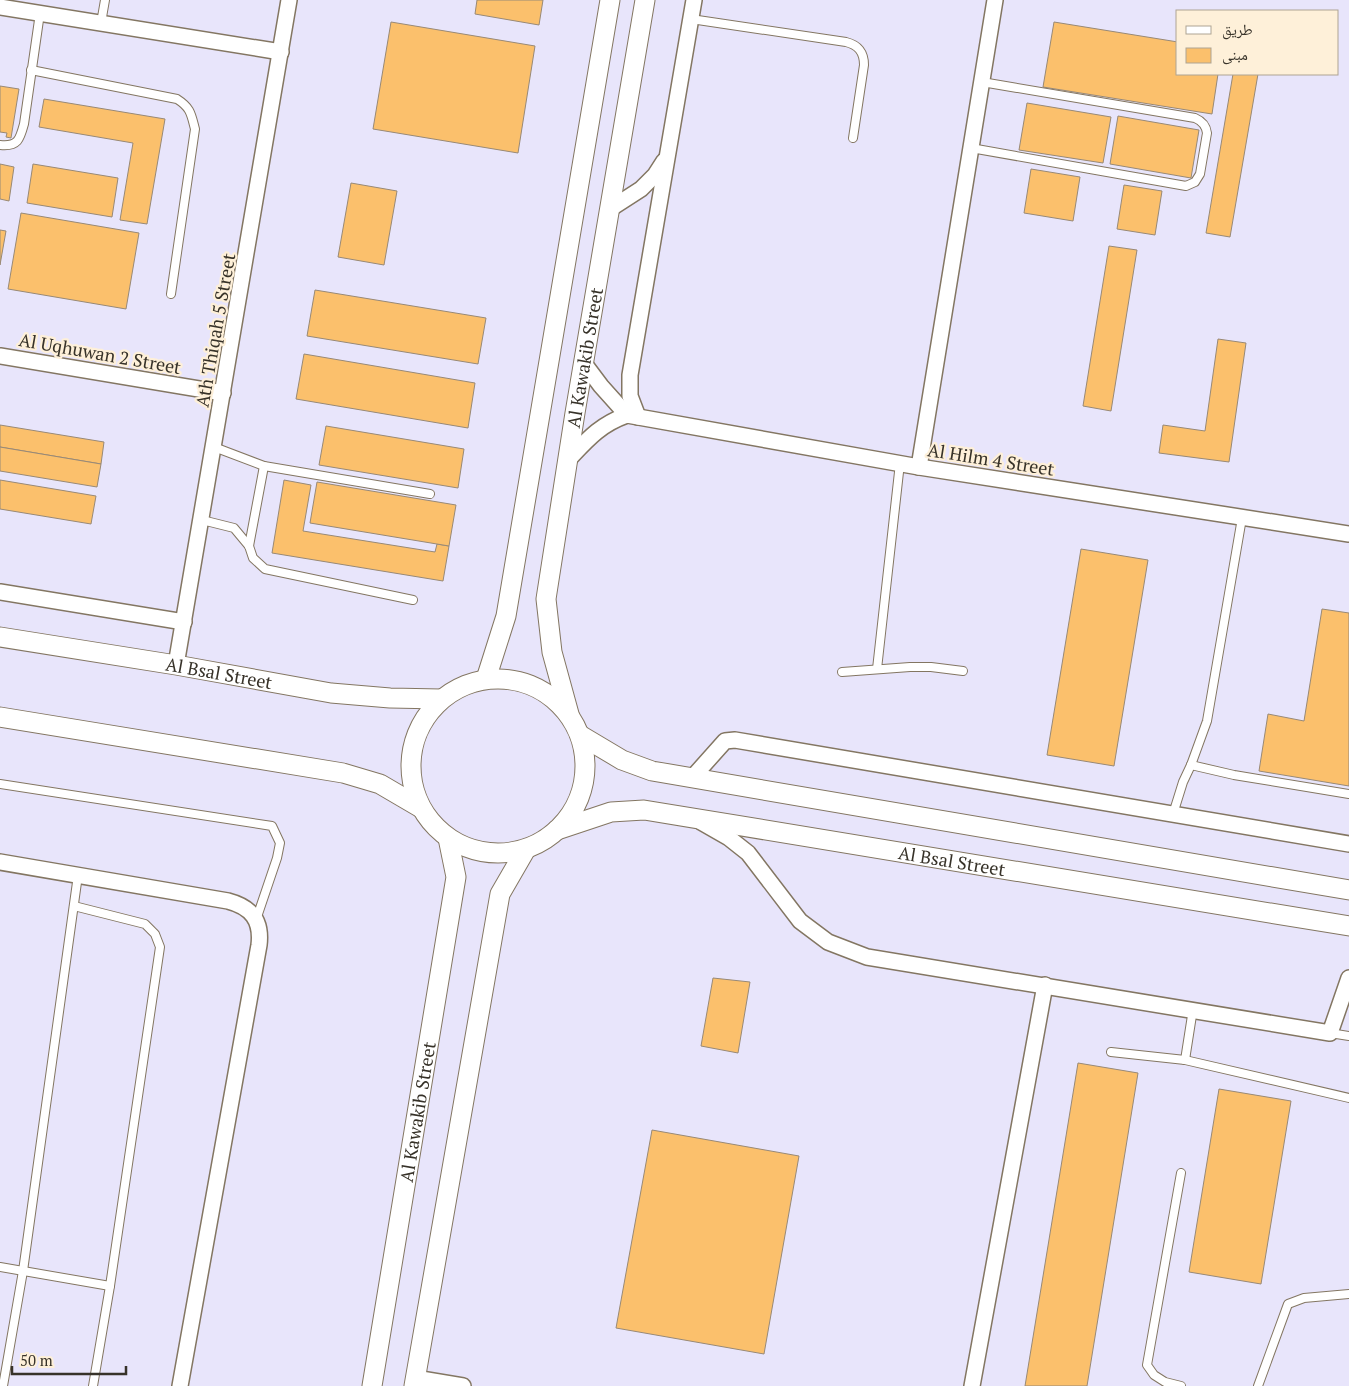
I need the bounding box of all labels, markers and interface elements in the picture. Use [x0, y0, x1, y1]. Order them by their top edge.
legend [1176, 10, 1339, 75]
text: طريق [1222, 19, 1253, 40]
text: مبنى [1222, 44, 1248, 65]
street label: Ath Thiqah 5 Street [190, 251, 240, 409]
street label: Al Kawakib Street [561, 285, 608, 430]
street label: Al Uqhuwan 2 Street [17, 327, 183, 379]
street label: Al Hilm 4 Street [926, 437, 1056, 481]
street label: Al Bsal Street [164, 652, 275, 694]
street label: Al Bsal Street [897, 840, 1007, 881]
street label: Al Kawakib Street [394, 1039, 441, 1184]
scale bar [12, 1344, 126, 1376]
text: 50 m [20, 1350, 53, 1370]

